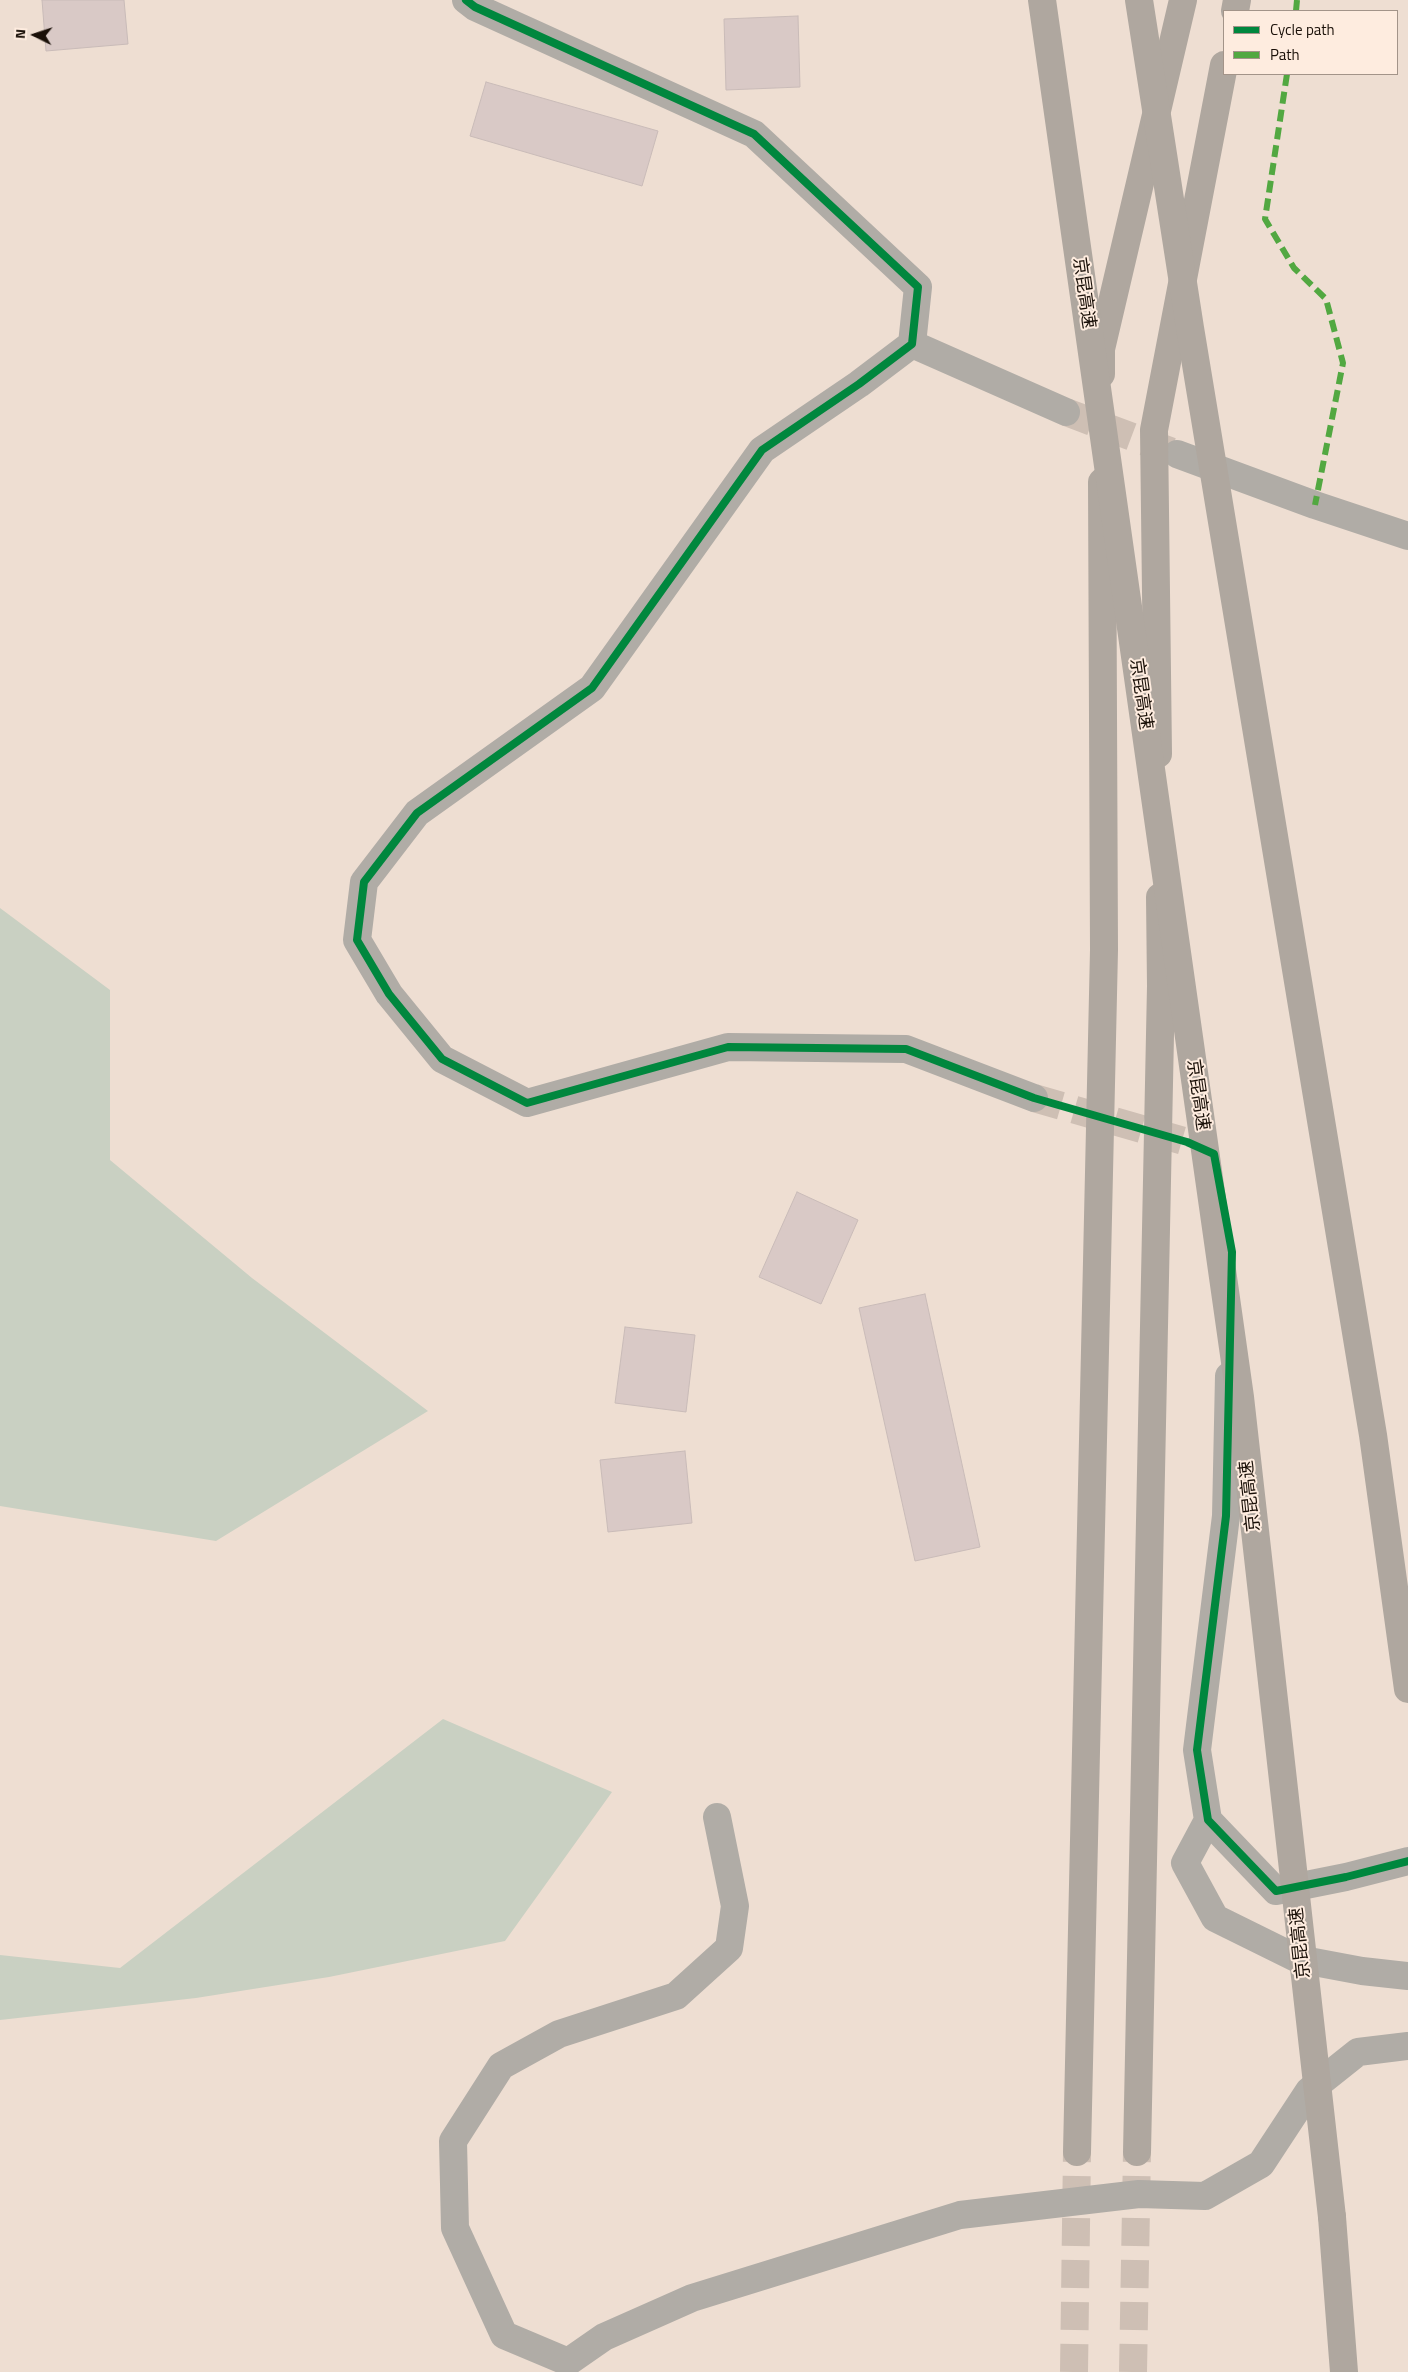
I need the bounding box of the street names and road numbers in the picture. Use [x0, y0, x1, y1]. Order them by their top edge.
street label: 京昆高速 [1067, 256, 1099, 330]
street label: 京昆高速 [1124, 657, 1156, 731]
street label: 京昆高速 [1181, 1058, 1213, 1132]
street label: 京昆高速 [1236, 1459, 1266, 1533]
street label: 京昆高速 [1286, 1906, 1316, 1980]

